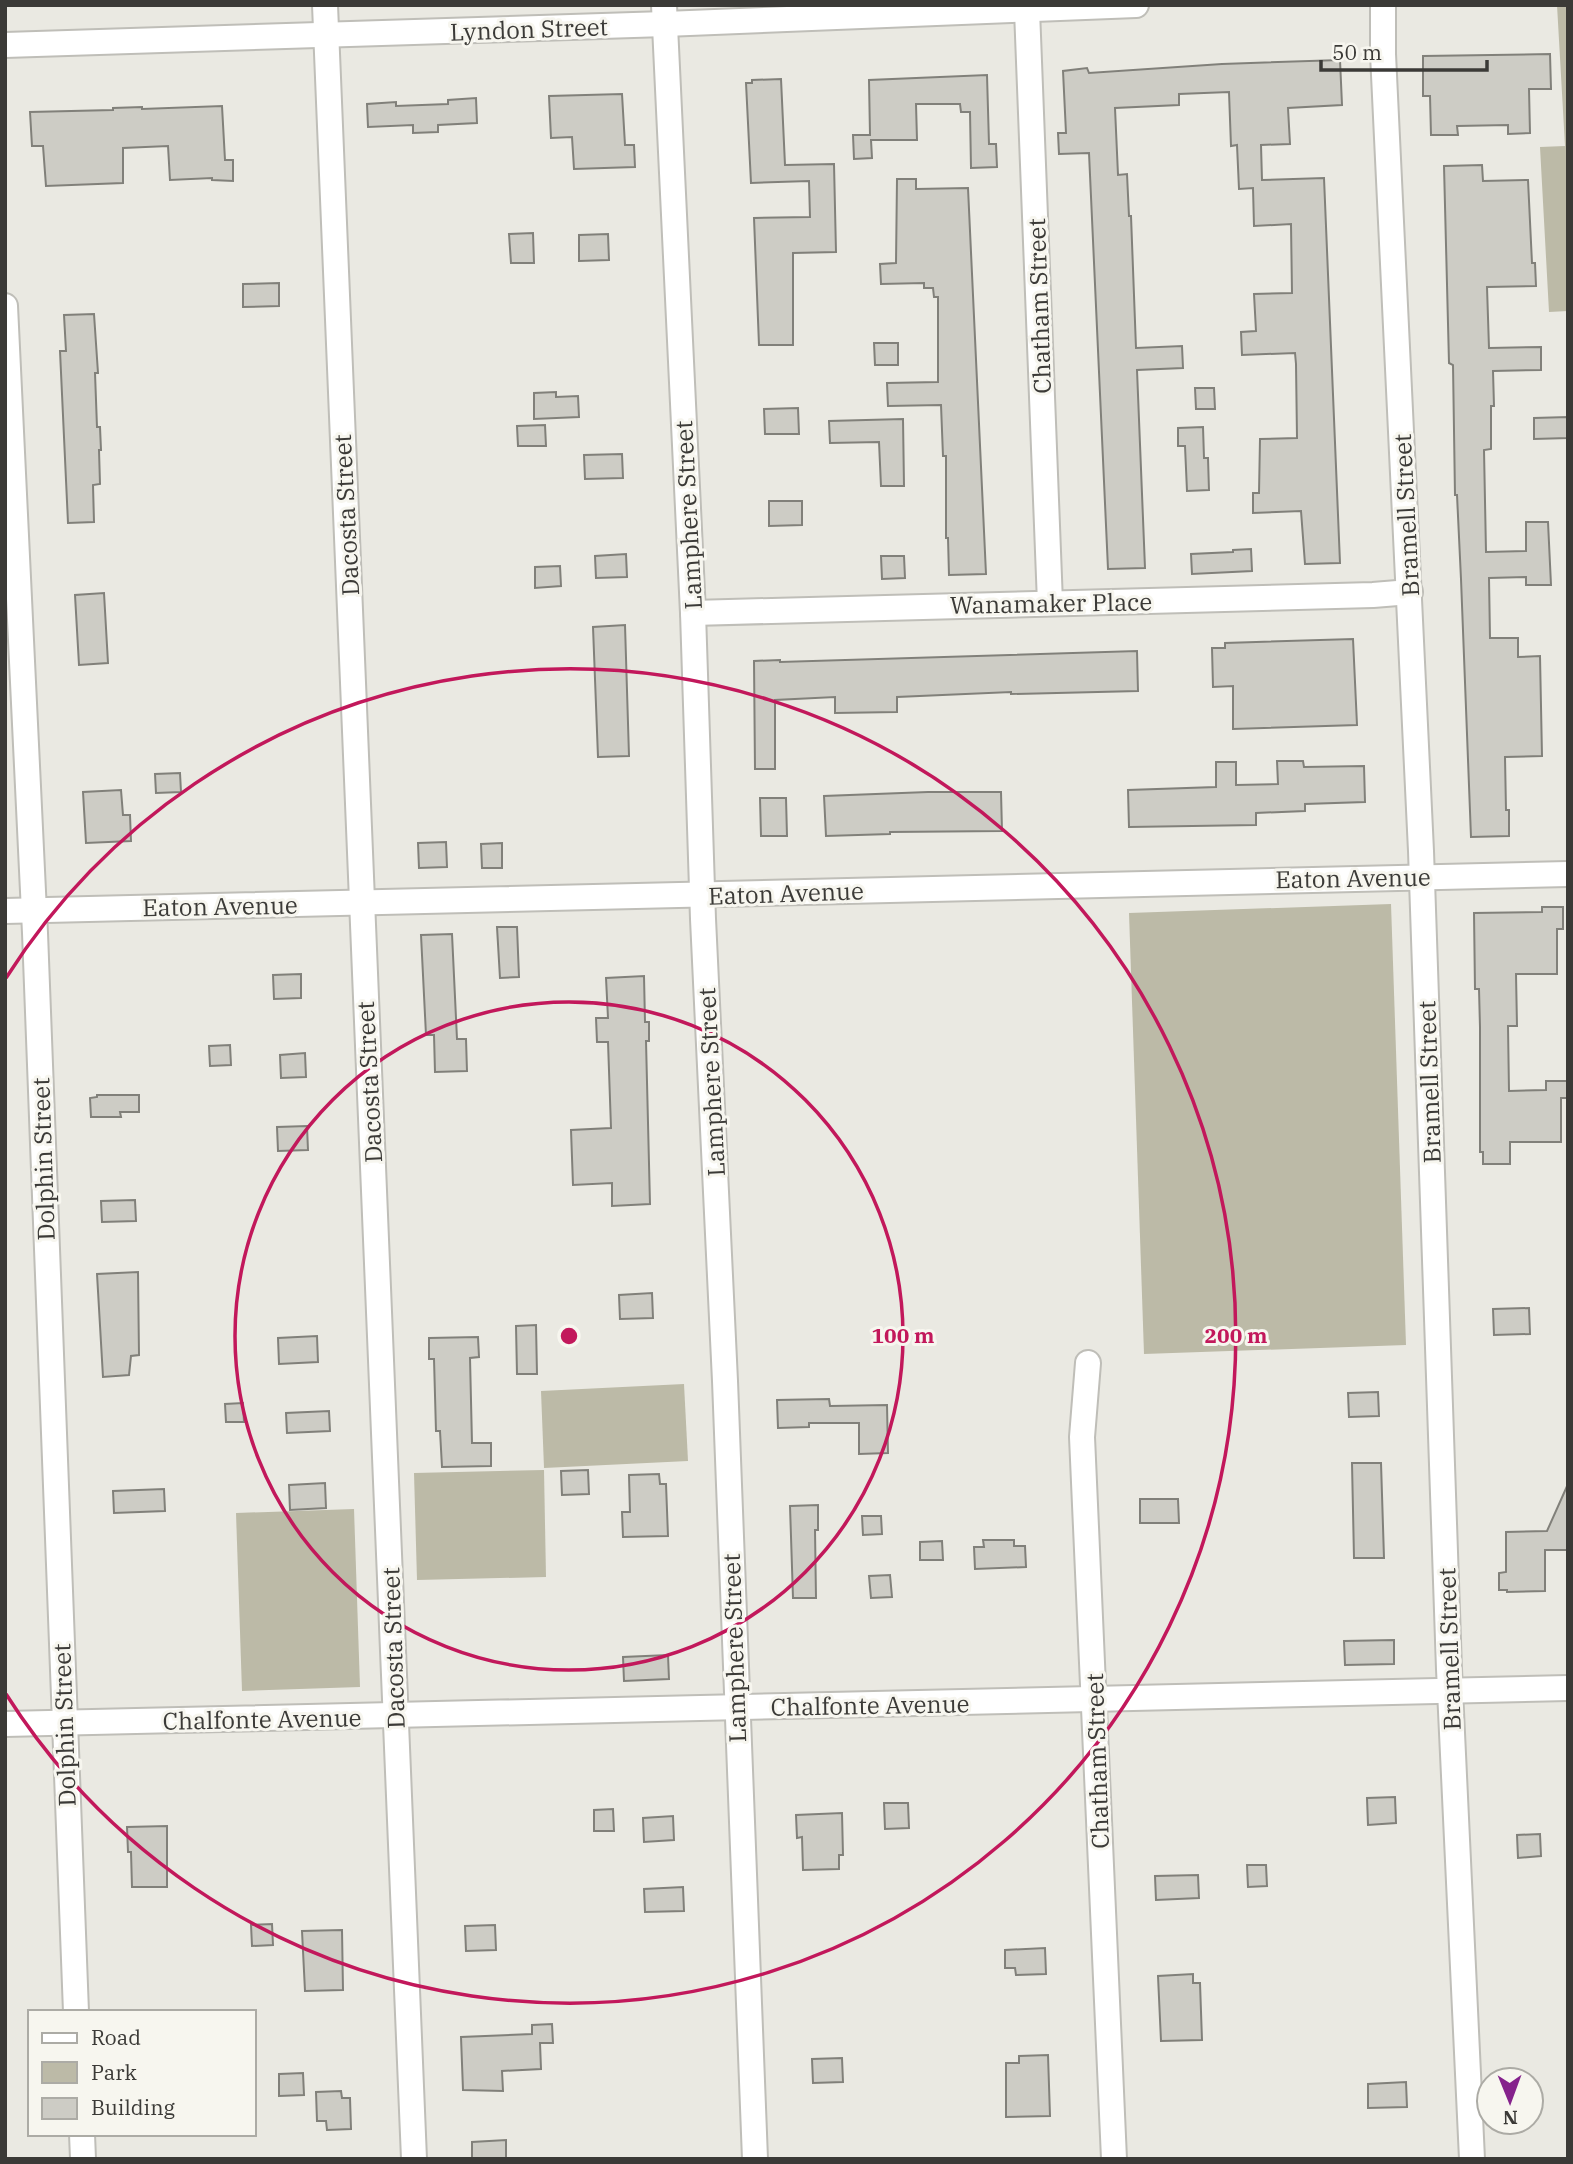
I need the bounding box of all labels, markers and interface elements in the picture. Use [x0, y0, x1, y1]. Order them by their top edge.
street label: Lyndon Street [449, 10, 609, 48]
scale bar [1321, 28, 1487, 72]
text: 50 m [1332, 38, 1382, 66]
street label: Chatham Street [1020, 218, 1058, 394]
street label: Lamphere Street [667, 420, 709, 610]
street label: Dacosta Street [326, 433, 366, 597]
street label: Bramell Street [1386, 433, 1426, 597]
street label: Wanamaker Place [950, 585, 1152, 621]
street label: Eaton Avenue [1275, 861, 1431, 895]
street label: Eaton Avenue [708, 874, 864, 912]
street label: Eaton Avenue [142, 889, 298, 923]
street label: Lamphere Street [690, 987, 732, 1177]
street label: Dacosta Street [349, 1000, 389, 1164]
street label: Bramell Street [1410, 1000, 1448, 1164]
street label: Dolphin Street [24, 1077, 62, 1241]
text: 100 m [871, 1321, 935, 1349]
text: 200 m [1204, 1321, 1268, 1349]
centre of rings [557, 1324, 581, 1348]
street label: Lamphere Street [715, 1553, 753, 1743]
street label: Dacosta Street [374, 1567, 412, 1729]
street label: Bramell Street [1430, 1567, 1468, 1731]
street label: Dolphin Street [45, 1643, 83, 1807]
street label: Chatham Street [1078, 1673, 1116, 1849]
street label: Chalfonte Avenue [770, 1687, 970, 1723]
street label: Chalfonte Avenue [162, 1701, 362, 1737]
legend [28, 2010, 256, 2136]
text: Road [91, 2023, 141, 2051]
text: Park [91, 2058, 138, 2086]
north arrow [1475, 2066, 1545, 2136]
text: Building [91, 2093, 176, 2121]
text: N [1503, 2106, 1518, 2130]

